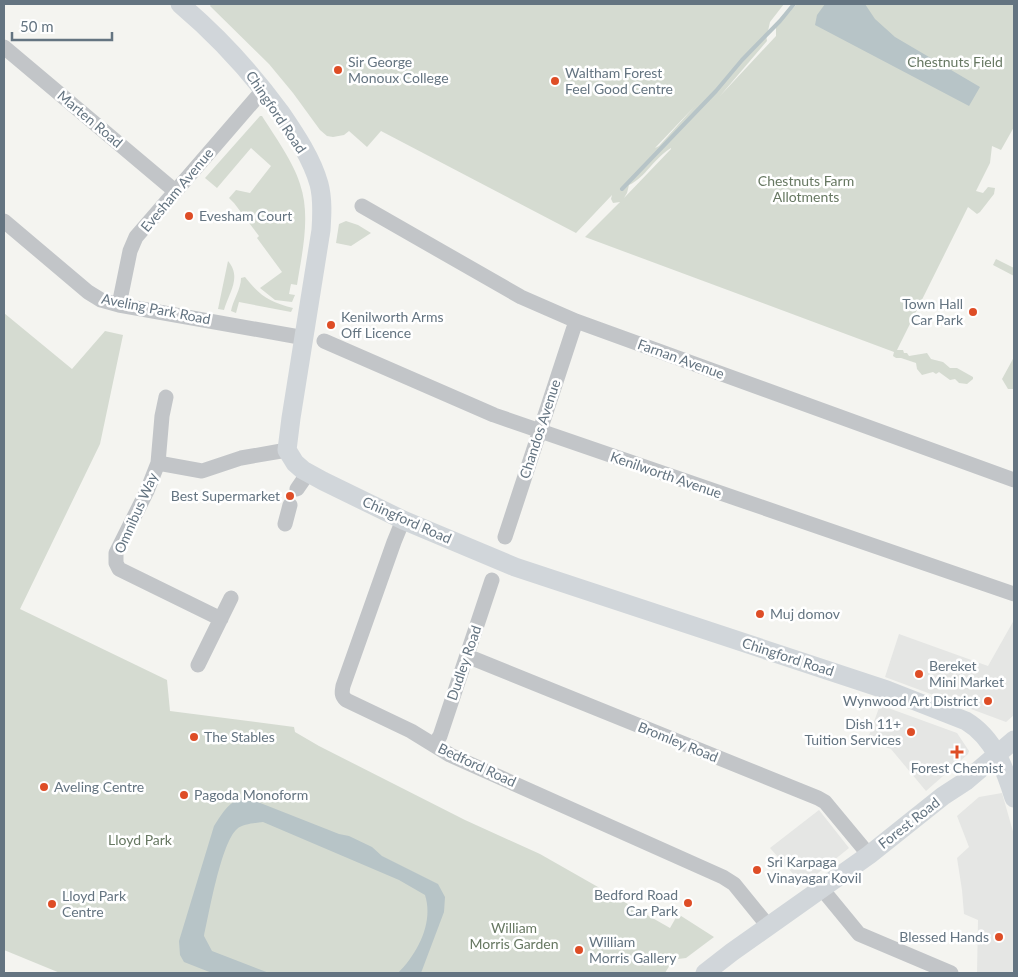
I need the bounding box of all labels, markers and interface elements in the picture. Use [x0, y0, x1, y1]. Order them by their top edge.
scale bar [12, 10, 112, 42]
text: 50 m [20, 17, 54, 35]
place label: Sir George Monoux College [348, 53, 449, 86]
park label: Chestnuts Field [907, 53, 1003, 70]
marker: Sir George Monoux College [332, 64, 344, 76]
place label: Waltham Forest Feel Good Centre [565, 64, 673, 97]
street label: Chingford Road [243, 67, 310, 156]
marker: Waltham Forest Feel Good Centre [549, 75, 561, 87]
street label: Marten Road [54, 86, 126, 151]
street label: Evesham Avenue [137, 144, 217, 235]
park label: Chestnuts Farm Allotments [758, 172, 854, 205]
place label: Evesham Court [199, 207, 292, 224]
marker: Evesham Court [183, 210, 195, 222]
street label: Aveling Park Road [100, 290, 212, 327]
place label: Town Hall Car Park [902, 295, 964, 328]
marker: Town Hall Car Park [967, 306, 979, 318]
place label: Kenilworth Arms Off Licence [341, 308, 444, 341]
marker: Kenilworth Arms Off Licence [325, 319, 337, 331]
street label: Farnan Avenue [635, 335, 727, 382]
street label: Chandos Avenue [515, 377, 564, 481]
street label: Kenilworth Avenue [608, 447, 724, 502]
street label: Omnibus Way [110, 469, 161, 556]
place label: Best Supermarket [171, 487, 280, 504]
marker: Best Supermarket [284, 490, 296, 502]
street label: Chingford Road [360, 492, 454, 547]
place label: Muj domov [770, 605, 841, 622]
marker: Muj domov [754, 608, 766, 620]
street label: Dudley Road [443, 623, 484, 703]
street label: Chingford Road [740, 634, 836, 679]
place label: Bereket Mini Market [929, 657, 1004, 690]
marker: Bereket Mini Market [913, 668, 925, 680]
place label: Wynwood Art District [843, 692, 978, 709]
marker: Wynwood Art District [982, 695, 994, 707]
place label: Dish 11+ Tuition Services [804, 715, 901, 748]
street label: Bromley Road [636, 718, 721, 765]
marker: Dish 11+ Tuition Services [905, 726, 917, 738]
place label: The Stables [204, 728, 275, 745]
marker: The Stables [188, 731, 200, 743]
street label: Bedford Road [436, 739, 519, 790]
marker: Forest Chemist [951, 746, 963, 758]
place label: Forest Chemist [911, 759, 1003, 776]
place label: Aveling Centre [54, 778, 144, 795]
marker: Aveling Centre [38, 781, 50, 793]
place label: Pagoda Monoform [194, 786, 308, 803]
marker: Pagoda Monoform [178, 789, 190, 801]
street label: Forest Road [875, 793, 943, 852]
park label: Lloyd Park [108, 831, 173, 848]
place label: Sri Karpaga Vinayagar Kovil [767, 853, 861, 886]
marker: Sri Karpaga Vinayagar Kovil [751, 864, 763, 876]
place label: Bedford Road Car Park [594, 886, 679, 919]
place label: Lloyd Park Centre [62, 887, 127, 920]
marker: Bedford Road Car Park [682, 897, 694, 909]
marker: Lloyd Park Centre [46, 898, 58, 910]
park label: William Morris Garden [470, 919, 558, 952]
place label: Blessed Hands [899, 928, 989, 945]
marker: Blessed Hands [993, 931, 1005, 943]
place label: William Morris Gallery [589, 933, 677, 966]
marker: William Morris Gallery [573, 944, 585, 956]

